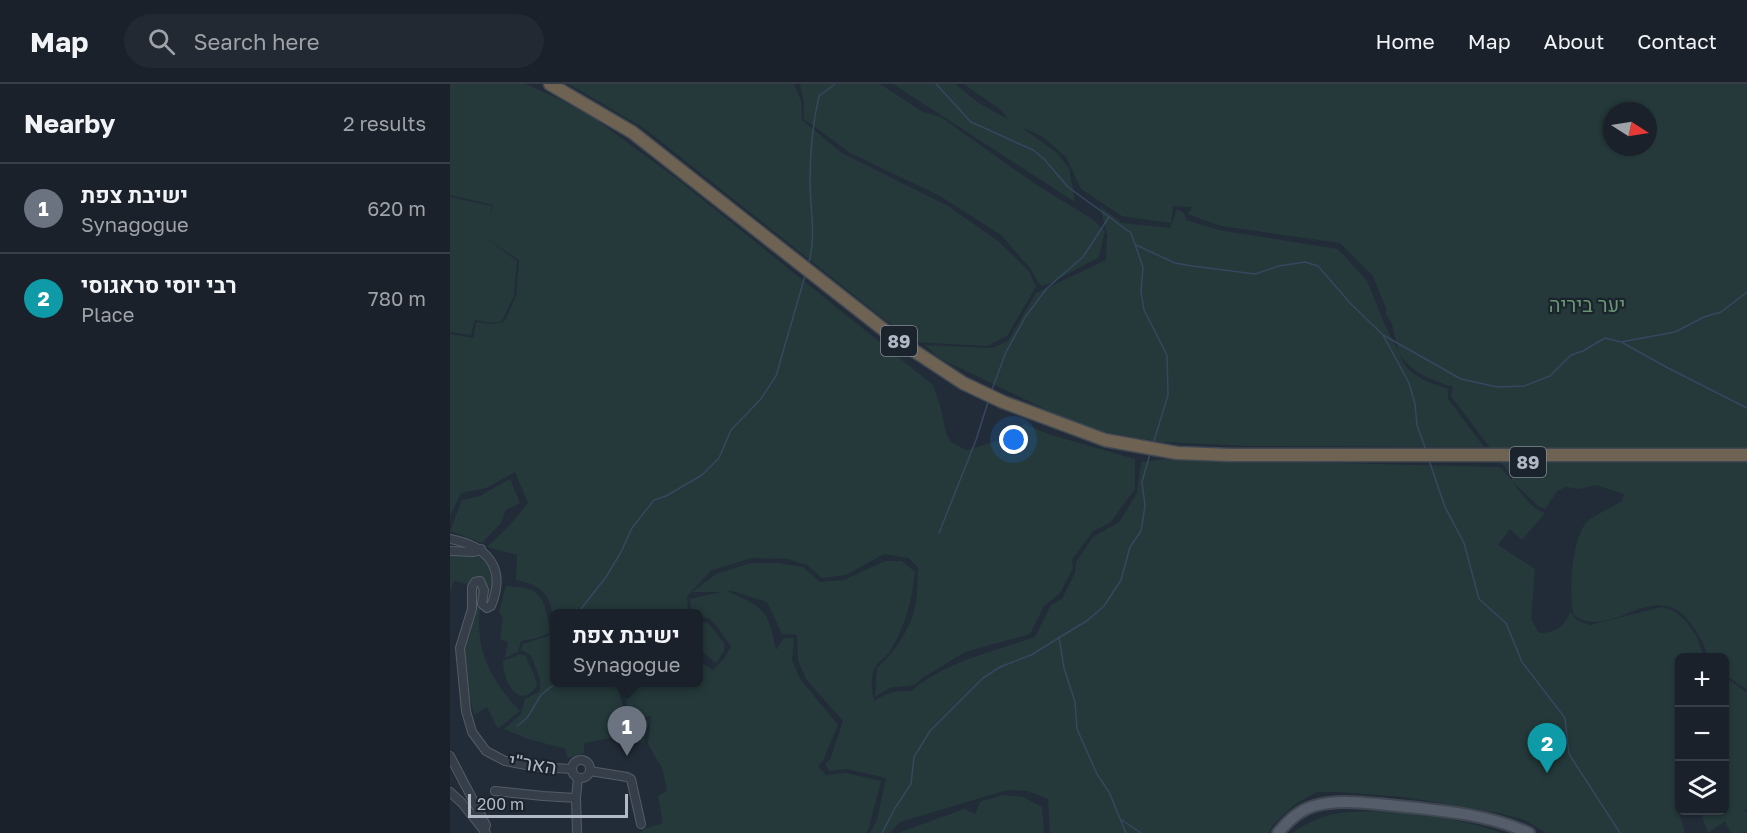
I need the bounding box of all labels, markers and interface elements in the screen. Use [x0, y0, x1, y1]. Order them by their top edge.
search box [124, 14, 544, 68]
text: Map [30, 25, 88, 58]
icon: search [145, 25, 178, 58]
text: Search here [193, 28, 319, 55]
text: Home [1375, 28, 1435, 54]
text: Map [1468, 28, 1511, 54]
text: About [1544, 28, 1604, 54]
text: Contact [1637, 28, 1717, 54]
north arrow [1603, 102, 1657, 156]
text: Nearby [24, 108, 115, 139]
text: 2 results [343, 111, 426, 135]
text: ישיבת צפת [81, 181, 188, 208]
text: 1 [38, 196, 49, 220]
text: 620 m [367, 196, 426, 220]
text: Synagogue [81, 212, 189, 236]
text: רבי יוסי סראגוסי [81, 271, 237, 298]
text: 2 [37, 286, 50, 310]
text: 780 m [368, 286, 426, 310]
park label: יער ביריה [1549, 292, 1625, 316]
text: Place [81, 302, 134, 326]
road number: 89 [881, 326, 917, 356]
your location [999, 425, 1028, 454]
road number: 89 [1510, 447, 1546, 477]
popup [550, 609, 703, 687]
text: ישיבת צפת [573, 621, 680, 648]
text: Synagogue [573, 652, 680, 676]
map controls [1675, 653, 1729, 815]
button: + [1675, 653, 1729, 707]
pin: 1 [608, 706, 646, 756]
button: − [1675, 707, 1729, 761]
pin: 2 [1528, 724, 1566, 773]
street label: האר"י [507, 747, 559, 779]
button: layers [1675, 761, 1729, 815]
scale bar [468, 791, 628, 818]
text: 200 m [477, 794, 524, 814]

